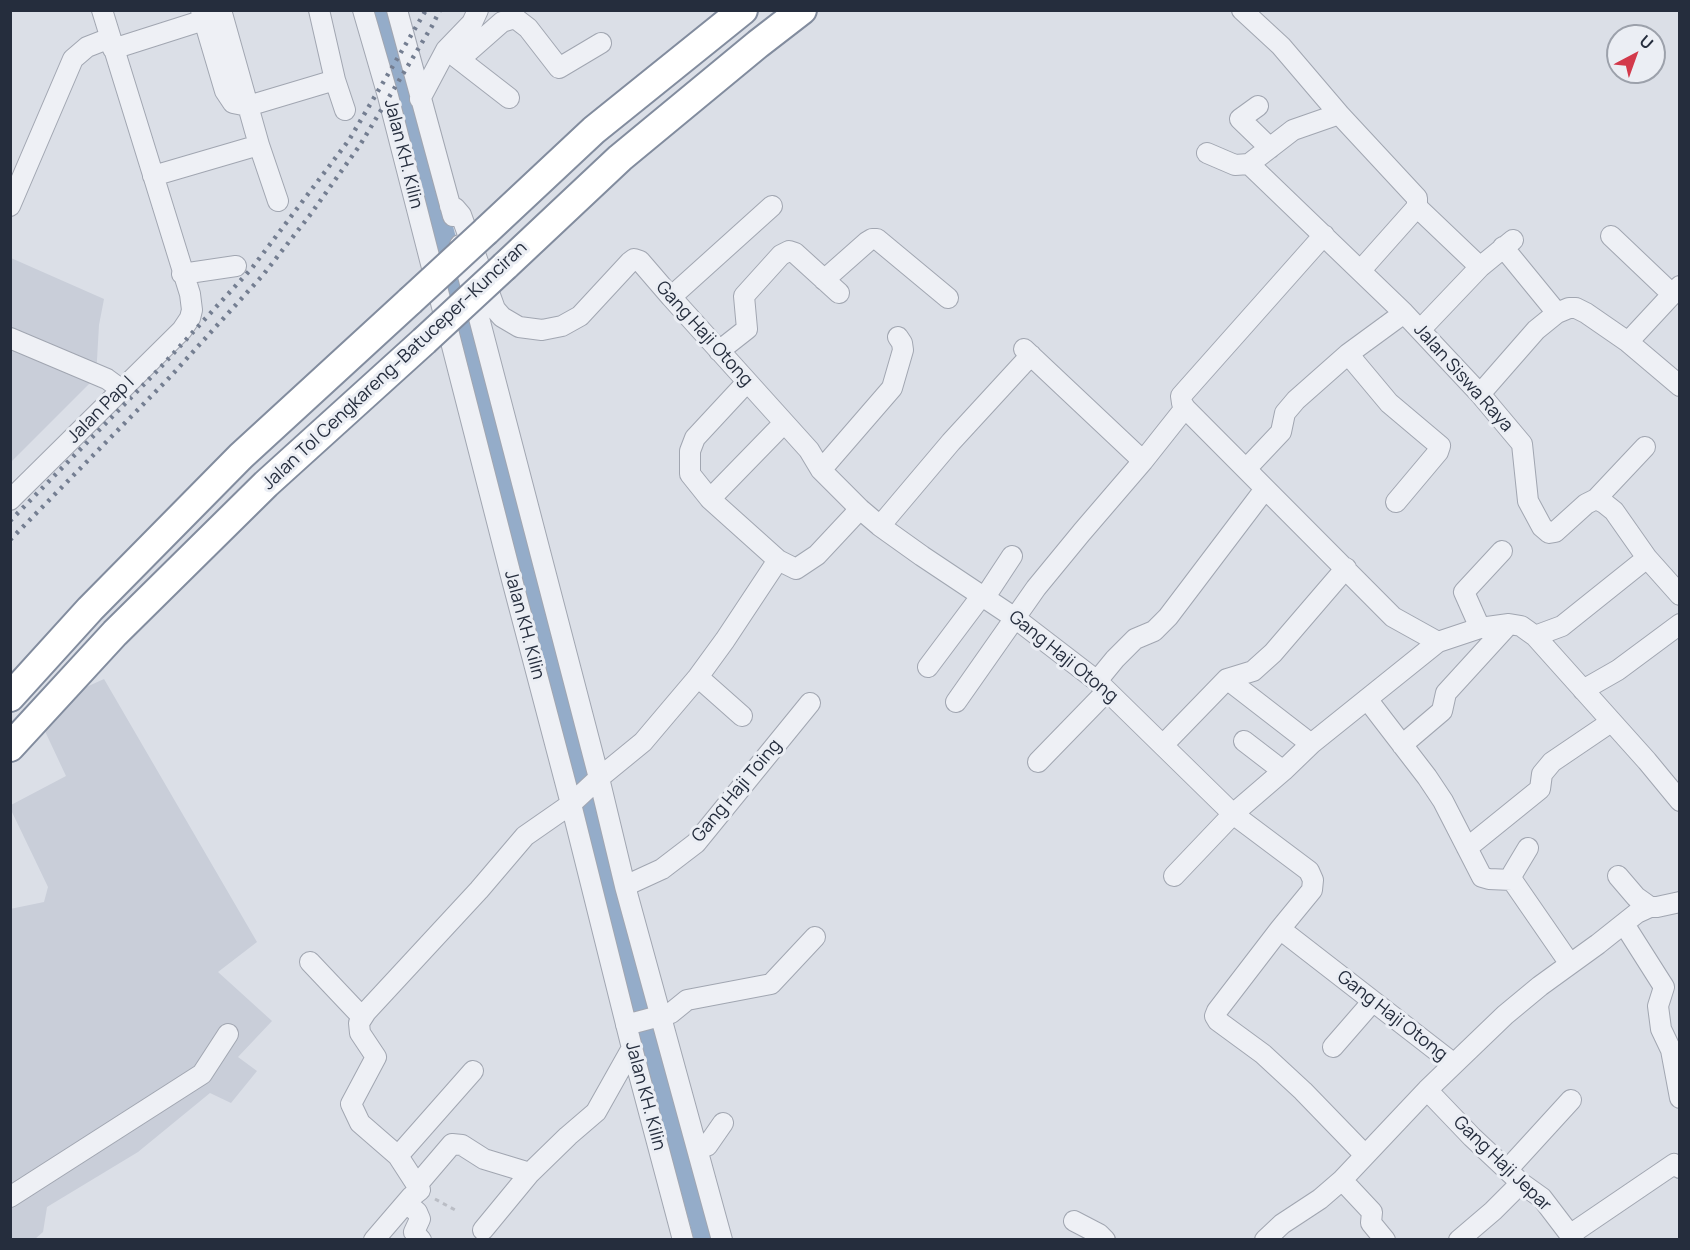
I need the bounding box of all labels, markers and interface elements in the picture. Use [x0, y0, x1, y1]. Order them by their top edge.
north arrow [1606, 24, 1666, 84]
text: U [1635, 30, 1658, 54]
street label: Jalan KH. Kilin [379, 97, 427, 211]
street label: Jalan Tol Cengkareng–Batuceper–Kunciran [258, 237, 532, 495]
street label: Gang Haji Otong [651, 277, 757, 391]
street label: Jalan Siswa Raya [1409, 319, 1517, 437]
street label: Jalan Pap I [63, 372, 139, 448]
street label: Jalan KH. Kilin [499, 568, 549, 682]
street label: Gang Haji Otong [1004, 606, 1122, 708]
street label: Gang Haji Toing [688, 735, 786, 847]
street label: Gang Haji Otong [1333, 966, 1451, 1066]
street label: Jalan KH. Kilin [620, 1039, 670, 1153]
street label: Gang Haji Jepar [1448, 1112, 1556, 1216]

